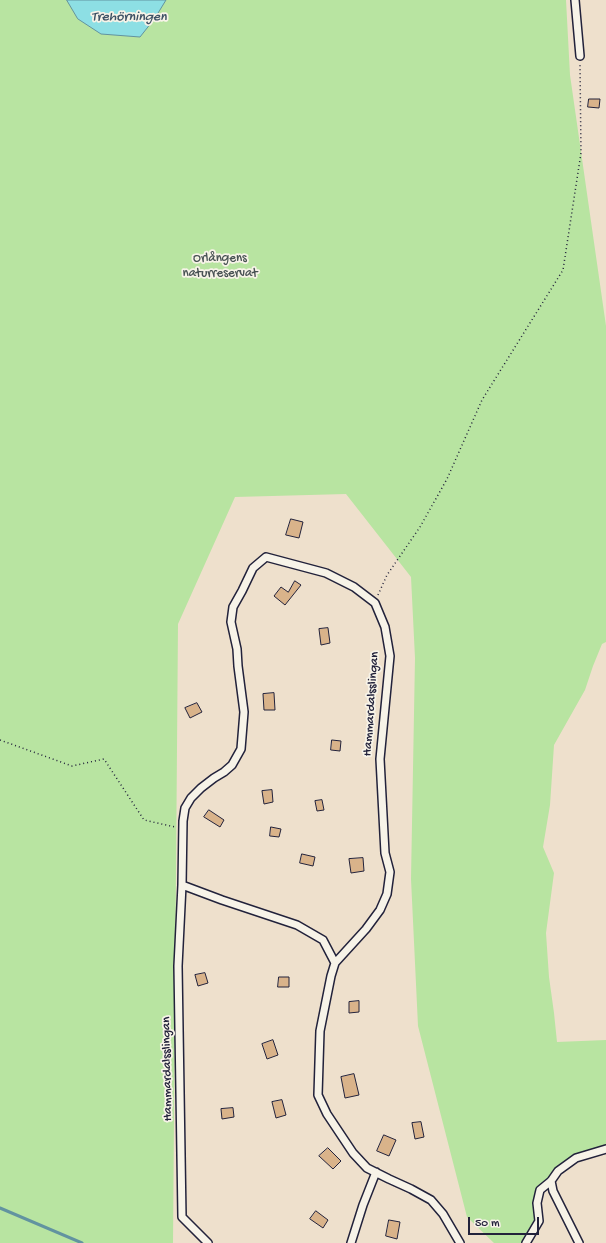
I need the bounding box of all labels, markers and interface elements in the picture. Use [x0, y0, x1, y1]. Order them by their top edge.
water label: Trehörningen [91, 10, 167, 26]
park label: Orlångens naturreservat [182, 251, 258, 282]
street label: Hammardalsslingan [361, 651, 383, 757]
street label: Hammardalsslingan [159, 1016, 177, 1122]
scale bar [470, 1209, 541, 1235]
text: 50 m [475, 1217, 500, 1231]

